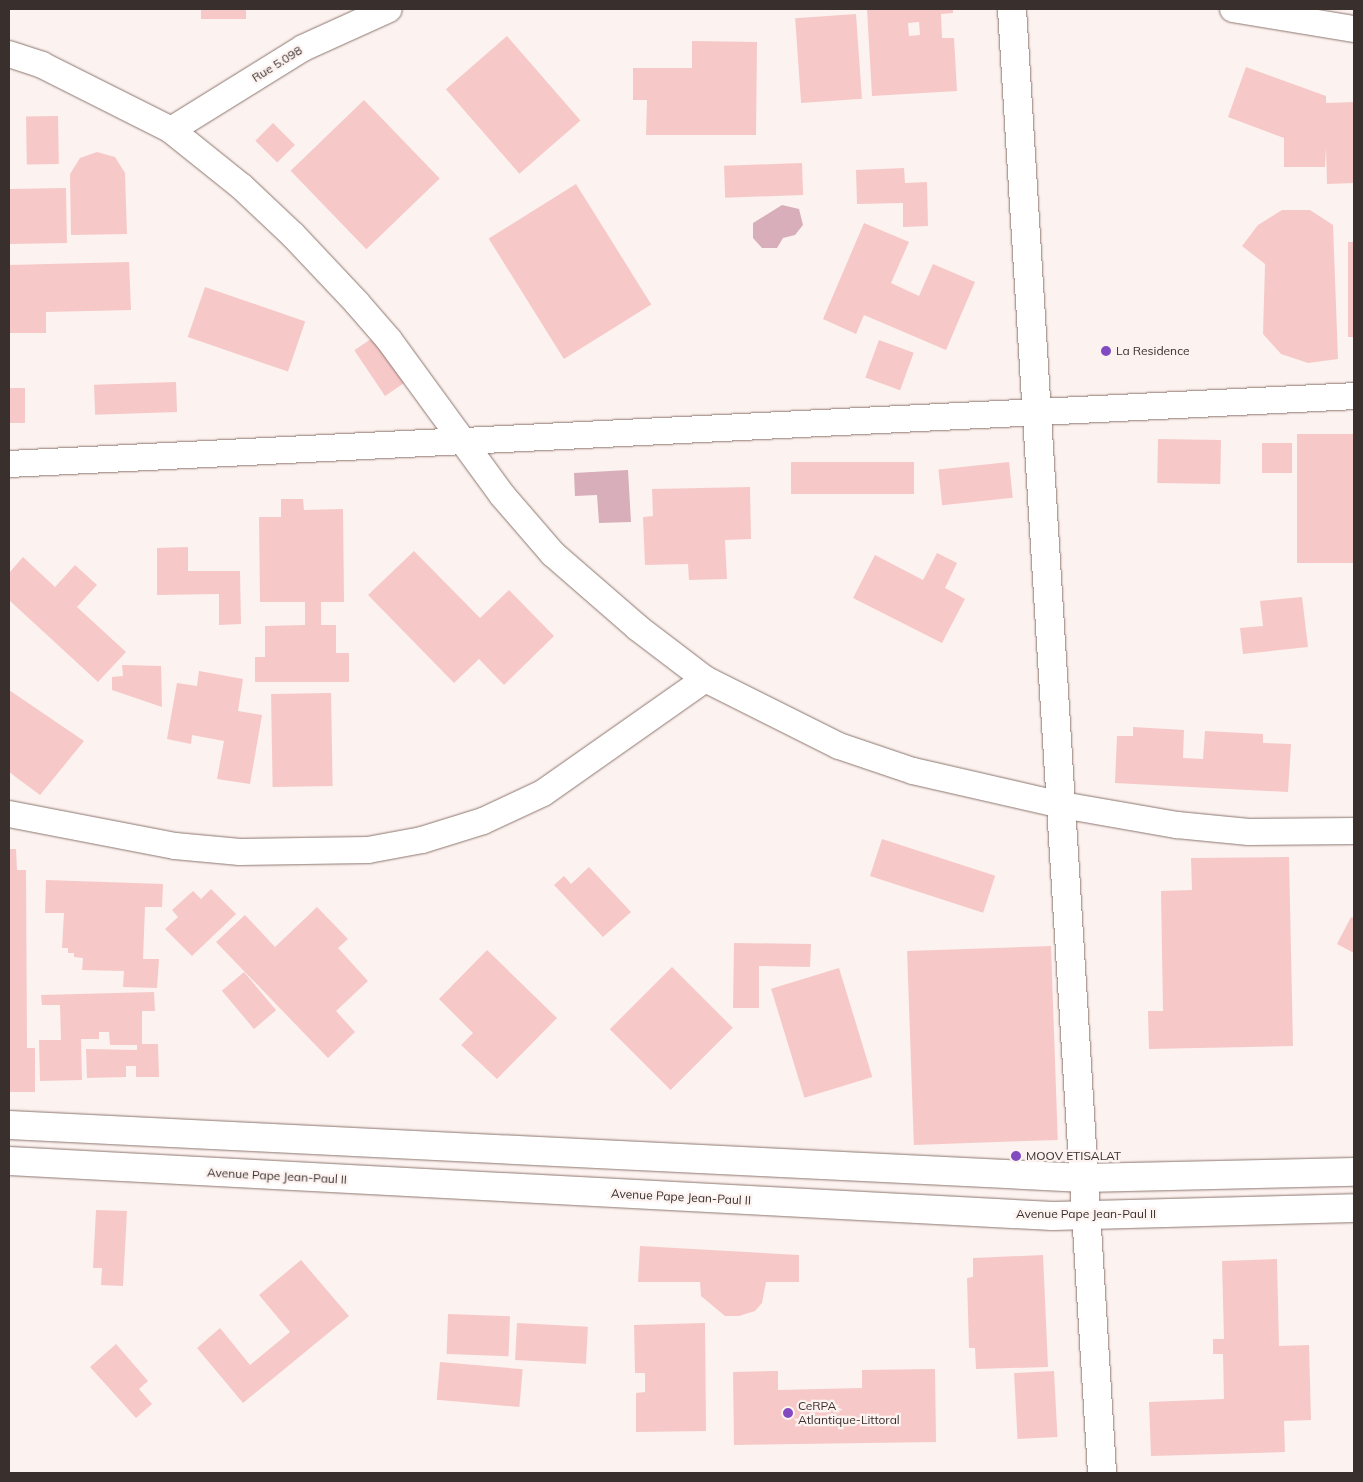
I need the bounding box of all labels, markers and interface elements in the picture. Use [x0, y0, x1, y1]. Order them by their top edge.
street label: Rue 5.098 [249, 43, 305, 85]
place label: La Residence [1116, 344, 1189, 358]
marker: La Residence [1100, 345, 1112, 357]
place label: MOOV ETISALAT [1026, 1149, 1121, 1163]
marker: MOOV ETISALAT [1010, 1150, 1022, 1162]
street label: Avenue Pape Jean-Paul II [207, 1165, 347, 1187]
street label: Avenue Pape Jean-Paul II [611, 1186, 751, 1208]
street label: Avenue Pape Jean-Paul II [1016, 1207, 1156, 1221]
place label: CeRPA Atlantique-Littoral [798, 1399, 900, 1427]
marker: CeRPA Atlantique-Littoral [782, 1407, 794, 1419]

